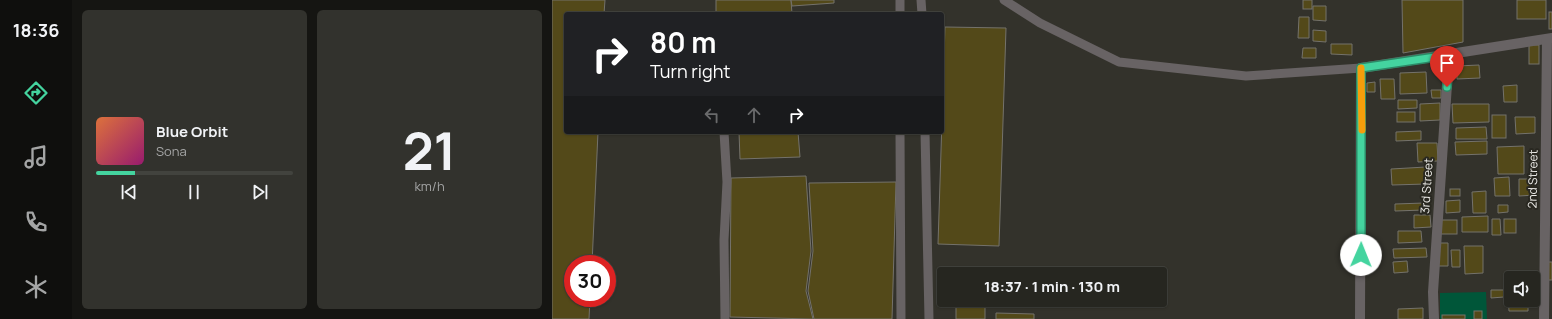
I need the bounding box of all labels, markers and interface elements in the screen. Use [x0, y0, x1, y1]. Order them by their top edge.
text: 18:36 [13, 18, 59, 42]
text: 80 m [650, 23, 716, 61]
icon: right [584, 28, 636, 80]
pin [1430, 46, 1464, 87]
icon: arrive [1436, 52, 1458, 74]
text: Turn right [650, 59, 731, 83]
icon: directions [22, 79, 50, 107]
icon: left [701, 104, 723, 126]
icon: ahead [743, 104, 765, 126]
icon: right [785, 104, 807, 126]
text: 21 [403, 115, 456, 186]
text: Blue Orbit [156, 121, 228, 142]
text: Sona [156, 142, 187, 160]
icon: music [22, 143, 50, 171]
street label: 2nd Street [1523, 149, 1542, 208]
street label: 3rd Street [1416, 157, 1437, 214]
text: km/h [414, 177, 445, 195]
icon: previous [118, 181, 140, 203]
icon: pause [183, 181, 205, 203]
icon: next [249, 181, 271, 203]
icon: phone [22, 208, 50, 236]
position arrow [1340, 234, 1382, 276]
speed limit sign: 30 [564, 255, 616, 307]
map controls [1504, 271, 1540, 307]
button: sound [1504, 271, 1540, 307]
icon: climate [22, 273, 50, 301]
text: 18:37 · 1 min · 130 m [984, 276, 1120, 297]

